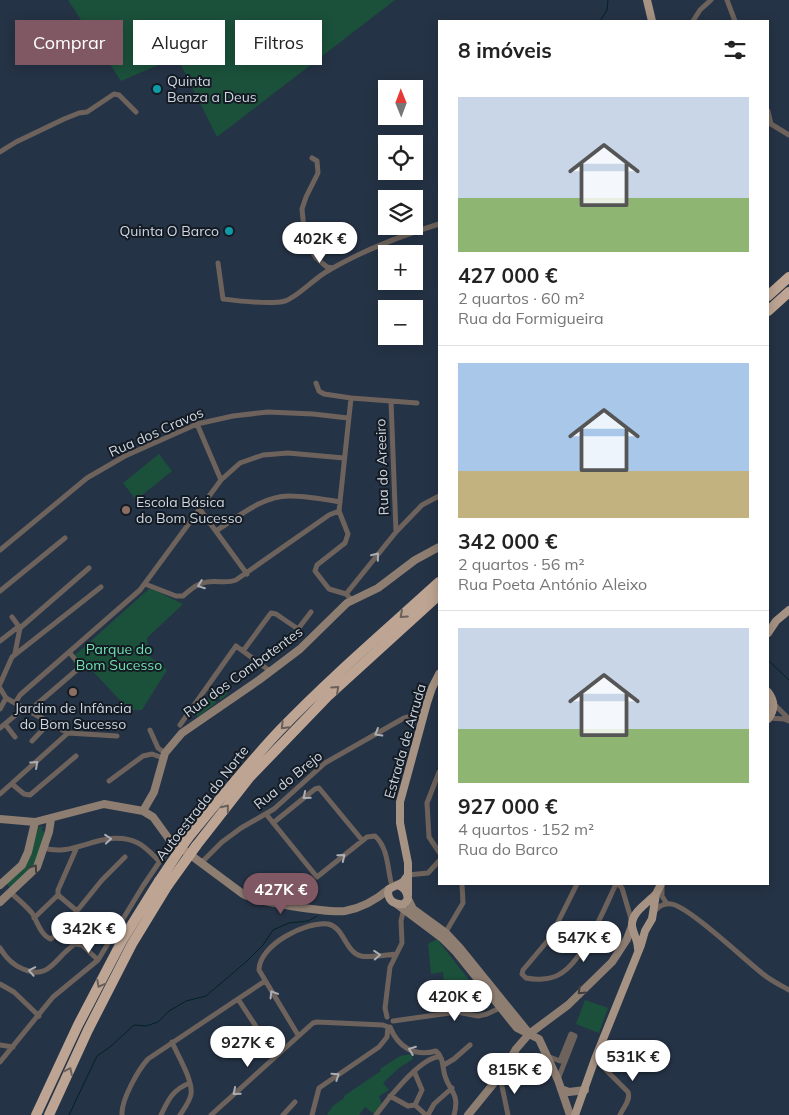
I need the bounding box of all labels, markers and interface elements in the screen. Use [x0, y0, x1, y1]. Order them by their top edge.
chip: Comprar [15, 20, 123, 65]
chip: Alugar [133, 20, 225, 65]
chip: Filtros [235, 20, 322, 65]
icon: filters [721, 36, 749, 64]
text: 8 imóveis [458, 37, 552, 63]
place label: Quinta Benza a Deus [167, 72, 257, 106]
north arrow [378, 80, 422, 125]
map controls [378, 80, 423, 345]
marker: Quinta Benza a Deus [151, 83, 163, 95]
icon: home [559, 130, 649, 220]
button: locate [378, 135, 423, 180]
button: layers [378, 190, 423, 235]
place label: Quinta O Barco [119, 222, 219, 240]
pin: 402K € [279, 222, 361, 264]
marker: Quinta O Barco [223, 225, 235, 237]
text: 402K € [293, 228, 347, 248]
button: + [378, 245, 423, 290]
text: 427 000 € [458, 262, 558, 288]
text: 2 quartos · 60 m² [458, 288, 585, 308]
button: − [378, 300, 423, 345]
text: Rua da Formigueira [458, 308, 604, 328]
icon: home [559, 395, 649, 485]
street label: Rua dos Cravos [106, 403, 206, 461]
street label: Rua do Areeiro [371, 418, 393, 516]
place label: Escola Básica do Bom Sucesso [136, 493, 243, 527]
marker: Escola Básica do Bom Sucesso [120, 504, 132, 516]
text: 342 000 € [458, 528, 558, 554]
one-way arrow [371, 553, 379, 562]
text: 2 quartos · 56 m² [458, 554, 585, 574]
text: Rua Poeta António Aleixo [458, 574, 647, 594]
one-way arrow [197, 579, 206, 589]
one-way arrow [399, 609, 408, 618]
street label: Rua dos Combatentes [180, 623, 306, 721]
park label: Parque do Bom Sucesso [76, 640, 162, 674]
icon: home [559, 660, 649, 750]
street label: Estrada de Arruda [380, 681, 430, 801]
one-way arrow [331, 685, 340, 694]
marker: Jardim de Infância do Bom Sucesso [67, 686, 79, 698]
place label: Jardim de Infância do Bom Sucesso [14, 699, 132, 733]
one-way arrow [281, 720, 290, 729]
one-way arrow [375, 726, 384, 736]
street label: Autoestrada do Norte [152, 742, 252, 864]
street label: Rua do Brejo [250, 747, 326, 813]
one-way arrow [29, 761, 38, 770]
one-way arrow [302, 791, 311, 800]
text: 927 000 € [458, 793, 558, 819]
one-way arrow [220, 805, 228, 814]
text: 4 quartos · 152 m² [458, 819, 594, 839]
one-way arrow [104, 834, 112, 845]
text: Rua do Barco [458, 839, 558, 859]
one-way arrow [336, 854, 345, 862]
one-way arrow [28, 864, 37, 874]
pin: 427K € [240, 872, 322, 915]
text: 427K € [254, 879, 308, 899]
pin: 342K € [48, 912, 130, 954]
text: 342K € [62, 918, 116, 938]
pin: 547K € [543, 920, 625, 963]
text: 547K € [557, 927, 611, 947]
one-way arrow [373, 950, 381, 961]
one-way arrow [28, 967, 37, 977]
one-way arrow [96, 978, 106, 987]
pin: 420K € [414, 980, 496, 1022]
one-way arrow [578, 985, 587, 994]
text: 420K € [428, 986, 482, 1006]
one-way arrow [269, 990, 279, 999]
pin: 927K € [207, 1026, 289, 1068]
text: 927K € [221, 1032, 275, 1052]
pin: 531K € [592, 1040, 674, 1082]
one-way arrow [408, 1045, 416, 1055]
text: 531K € [606, 1046, 660, 1066]
pin: 815K € [474, 1052, 556, 1095]
text: 815K € [488, 1059, 542, 1079]
one-way arrow [63, 1067, 74, 1076]
one-way arrow [330, 1072, 339, 1082]
one-way arrow [233, 1086, 242, 1094]

